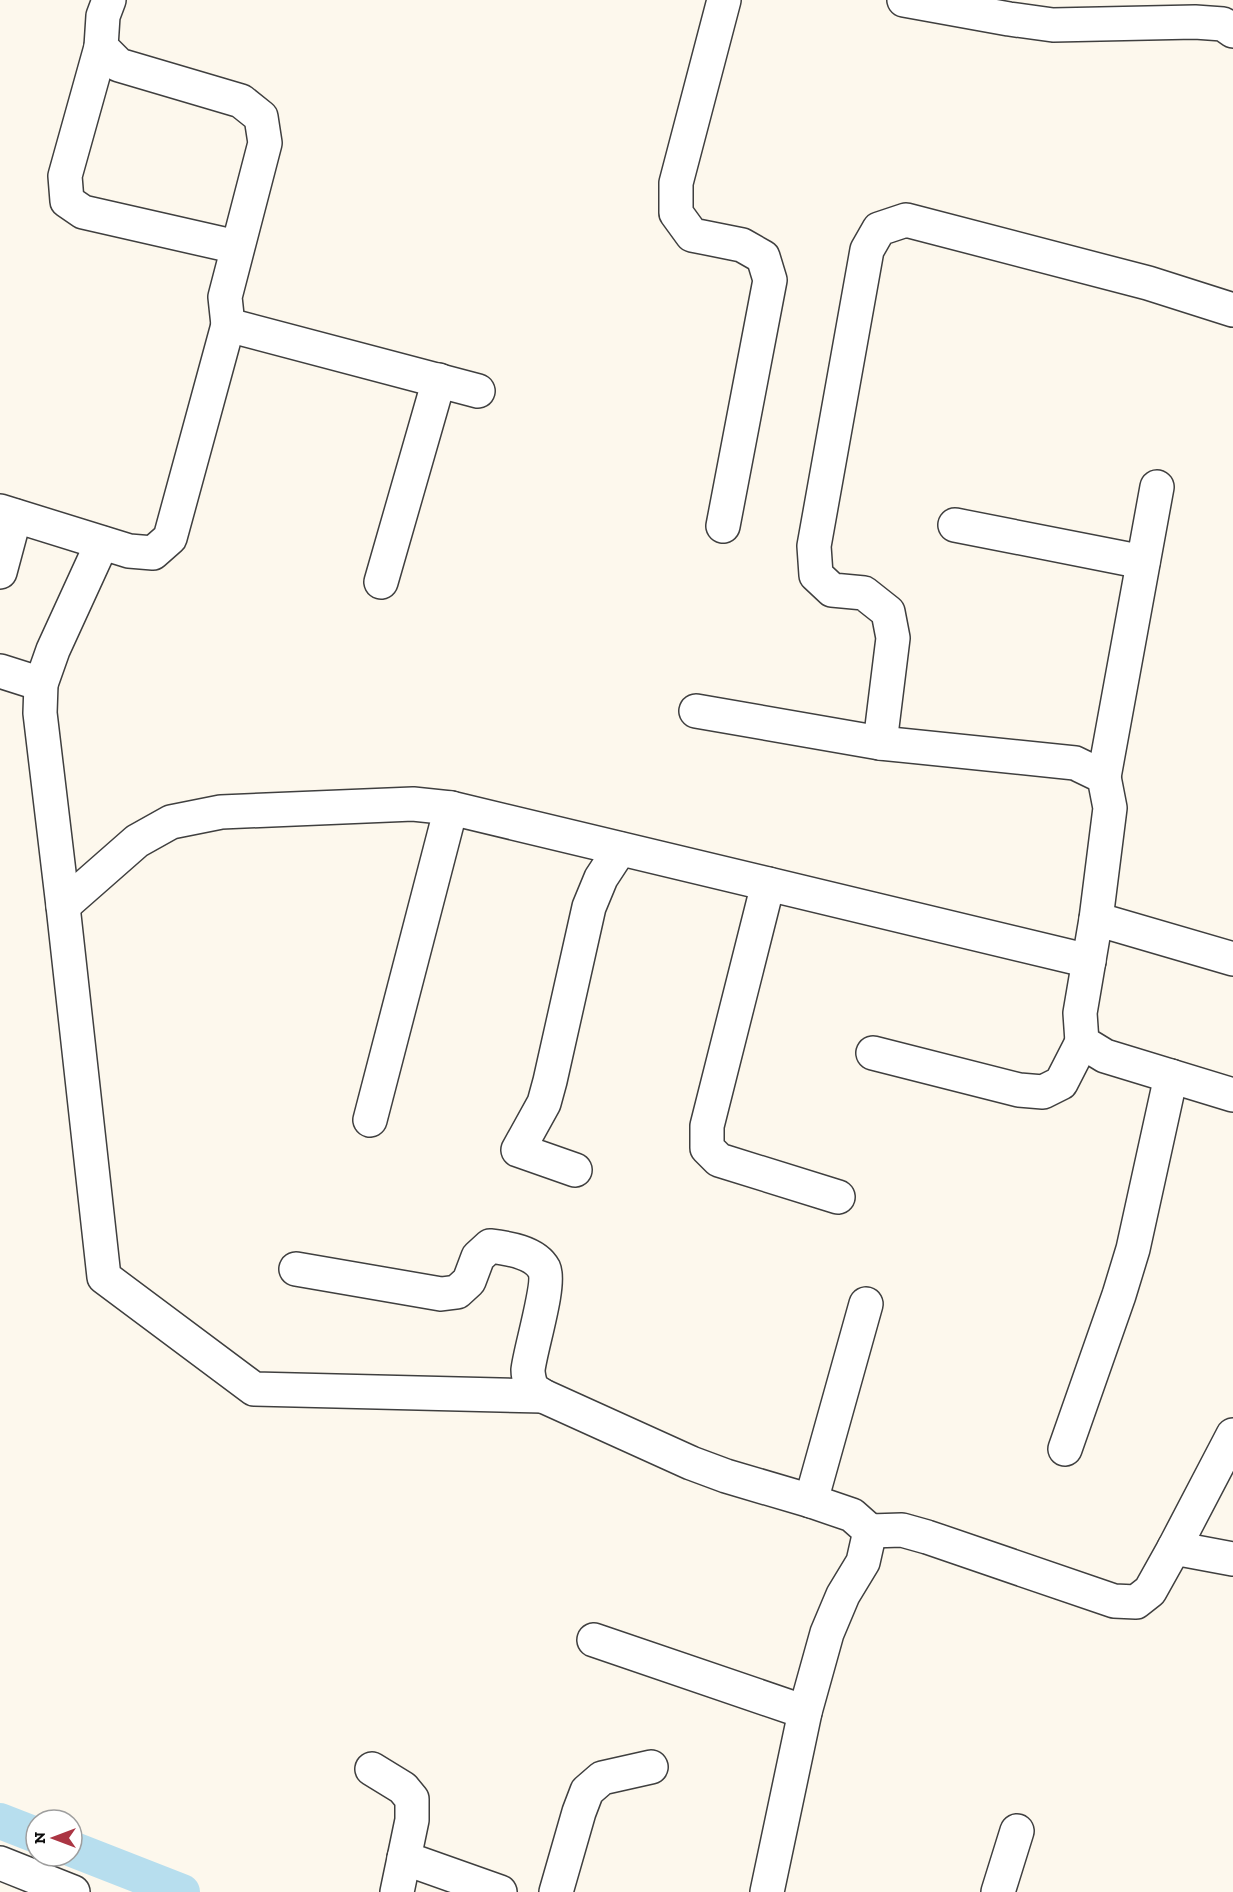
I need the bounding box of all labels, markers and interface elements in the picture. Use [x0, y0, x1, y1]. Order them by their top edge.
north arrow [24, 1808, 84, 1868]
text: N [30, 1832, 49, 1844]

